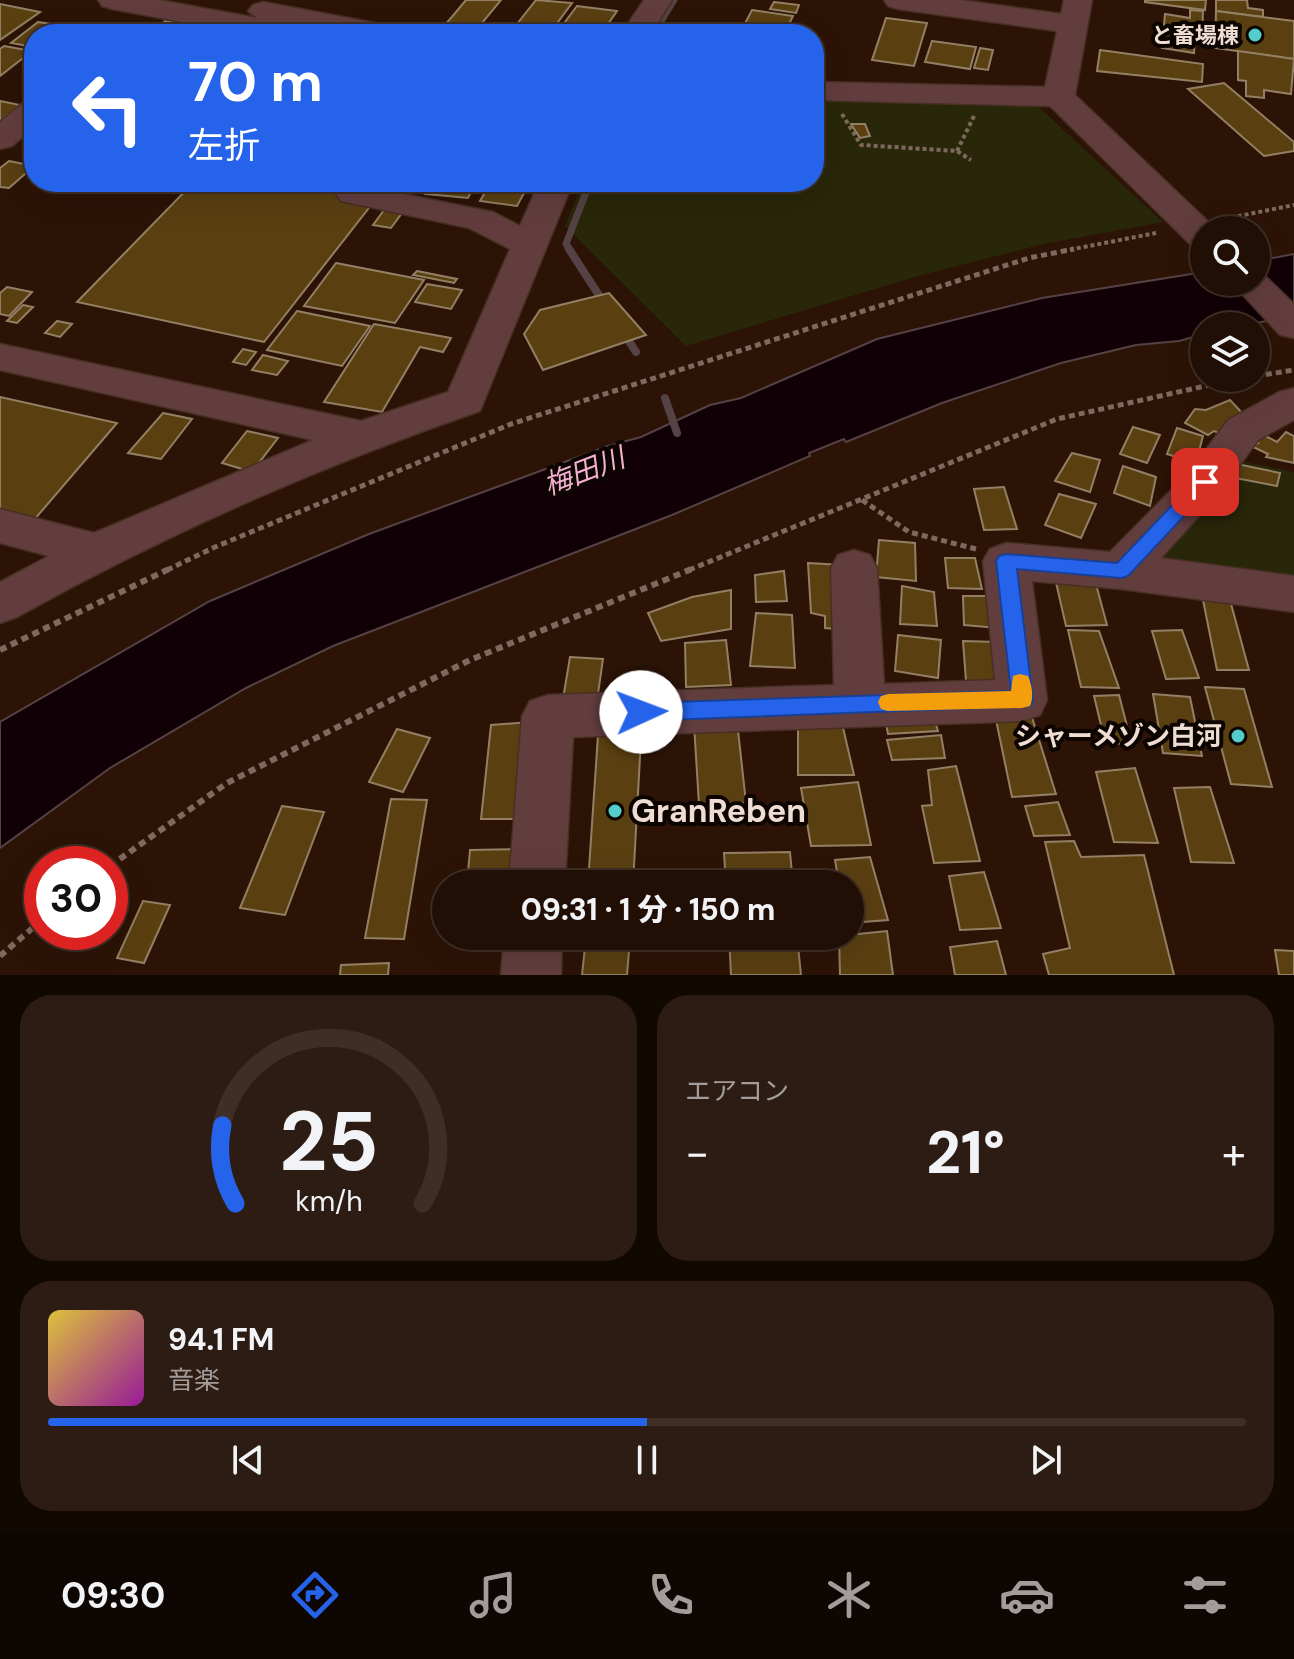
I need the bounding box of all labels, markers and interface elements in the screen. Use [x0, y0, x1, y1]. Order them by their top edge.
place label: と畜場棟 [1151, 21, 1239, 50]
marker: と畜場棟 [1246, 26, 1264, 44]
text: 70 m [188, 45, 323, 118]
icon: left [56, 56, 160, 160]
text: 左折 [188, 122, 260, 169]
map controls [1190, 216, 1270, 392]
button: search [1190, 216, 1270, 296]
button: layers [1190, 312, 1270, 392]
water label: 梅田川 [538, 438, 633, 504]
pin [1171, 448, 1239, 516]
icon: arrive [1183, 460, 1227, 504]
position arrow [599, 670, 683, 754]
place label: シャーメゾン白河 [1015, 719, 1222, 753]
marker: シャーメゾン白河 [1229, 727, 1247, 745]
place label: GranReben [631, 790, 806, 832]
marker: GranReben [606, 802, 624, 820]
speed limit sign: 30 [24, 846, 128, 950]
text: 09:31 · 1 分 · 150 m [521, 890, 775, 929]
text: エアコン [685, 1074, 789, 1108]
text: 25 [279, 1087, 378, 1196]
text: 21° [926, 1113, 1005, 1192]
text: − [685, 1124, 709, 1182]
text: + [1222, 1124, 1246, 1182]
text: km/h [295, 1183, 362, 1220]
text: 94.1 FM [168, 1320, 274, 1359]
text: 音楽 [168, 1363, 220, 1397]
icon: previous [226, 1438, 270, 1482]
icon: pause [625, 1438, 669, 1482]
icon: next [1024, 1438, 1068, 1482]
icon: directions [287, 1567, 343, 1623]
icon: music [465, 1567, 521, 1623]
icon: phone [643, 1567, 699, 1623]
icon: climate [821, 1567, 877, 1623]
icon: car [999, 1567, 1055, 1623]
icon: filters [1177, 1567, 1233, 1623]
text: 09:30 [61, 1572, 165, 1619]

